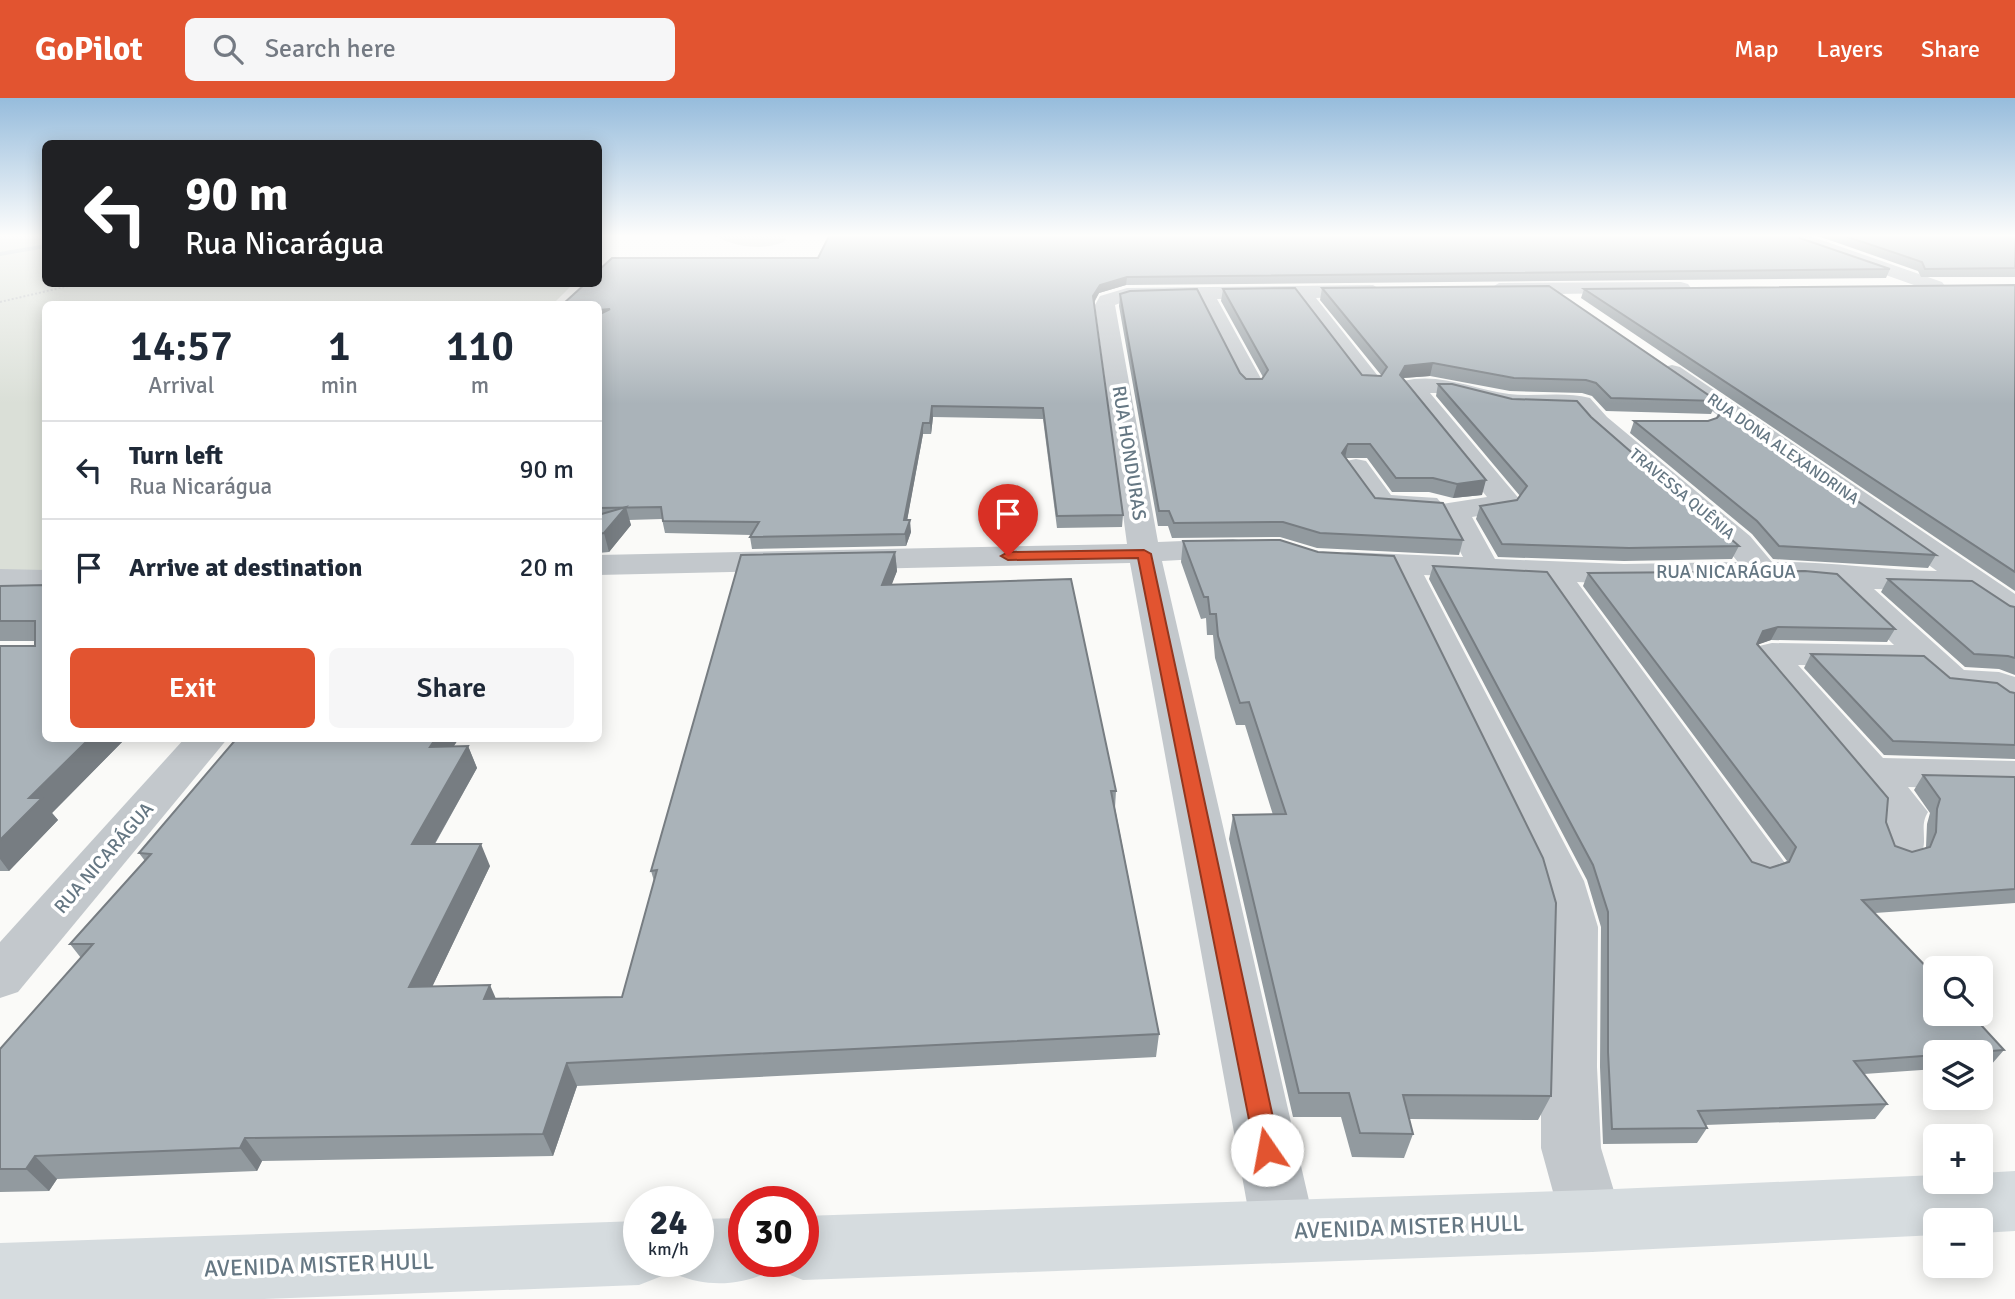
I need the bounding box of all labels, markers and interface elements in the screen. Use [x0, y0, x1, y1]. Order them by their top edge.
search box [185, 18, 675, 81]
text: GoPilot [35, 29, 143, 70]
icon: search [209, 30, 247, 68]
text: Search here [265, 33, 396, 65]
text: Map [1734, 34, 1779, 64]
text: Layers [1817, 34, 1883, 64]
text: Share [1921, 34, 1980, 64]
text: 90 m [185, 164, 288, 224]
icon: left [70, 168, 161, 259]
text: Rua Nicarágua [185, 224, 384, 263]
text: 14:57 [130, 321, 233, 372]
text: 1 [328, 321, 351, 372]
text: 110 [446, 321, 514, 372]
text: Arrival [148, 371, 214, 400]
text: min [321, 371, 358, 400]
text: m [471, 371, 489, 400]
street label: RUA HONDURAS [1106, 384, 1152, 522]
street label: RUA DONA ALEXANDRINA [1703, 389, 1863, 509]
text: Turn left [129, 440, 223, 472]
street label: TRAVESSA QUÊNIA [1625, 444, 1739, 544]
icon: left [70, 451, 108, 489]
text: 90 m [519, 454, 574, 486]
text: Rua Nicarágua [129, 472, 272, 501]
pin [978, 484, 1038, 556]
icon: arrive [989, 495, 1027, 533]
icon: arrive [70, 549, 108, 587]
text: Arrive at destination [129, 552, 362, 584]
text: 20 m [519, 552, 574, 584]
street label: RUA NICARÁGUA [1656, 560, 1796, 584]
button: Exit [70, 648, 315, 728]
button: Share [329, 648, 574, 728]
street label: RUA NICARÁGUA [49, 797, 159, 919]
map controls [1923, 956, 1993, 1278]
button: search [1923, 956, 1993, 1026]
button: layers [1923, 1040, 1993, 1110]
position arrow [1230, 1113, 1304, 1187]
button: + [1923, 1124, 1993, 1194]
speed limit sign: 30 [728, 1186, 819, 1277]
text: 24 [650, 1201, 687, 1244]
street label: AVENIDA MISTER HULL [1293, 1208, 1525, 1246]
button: − [1923, 1208, 1993, 1278]
text: km/h [648, 1238, 689, 1260]
street label: AVENIDA MISTER HULL [203, 1246, 435, 1284]

